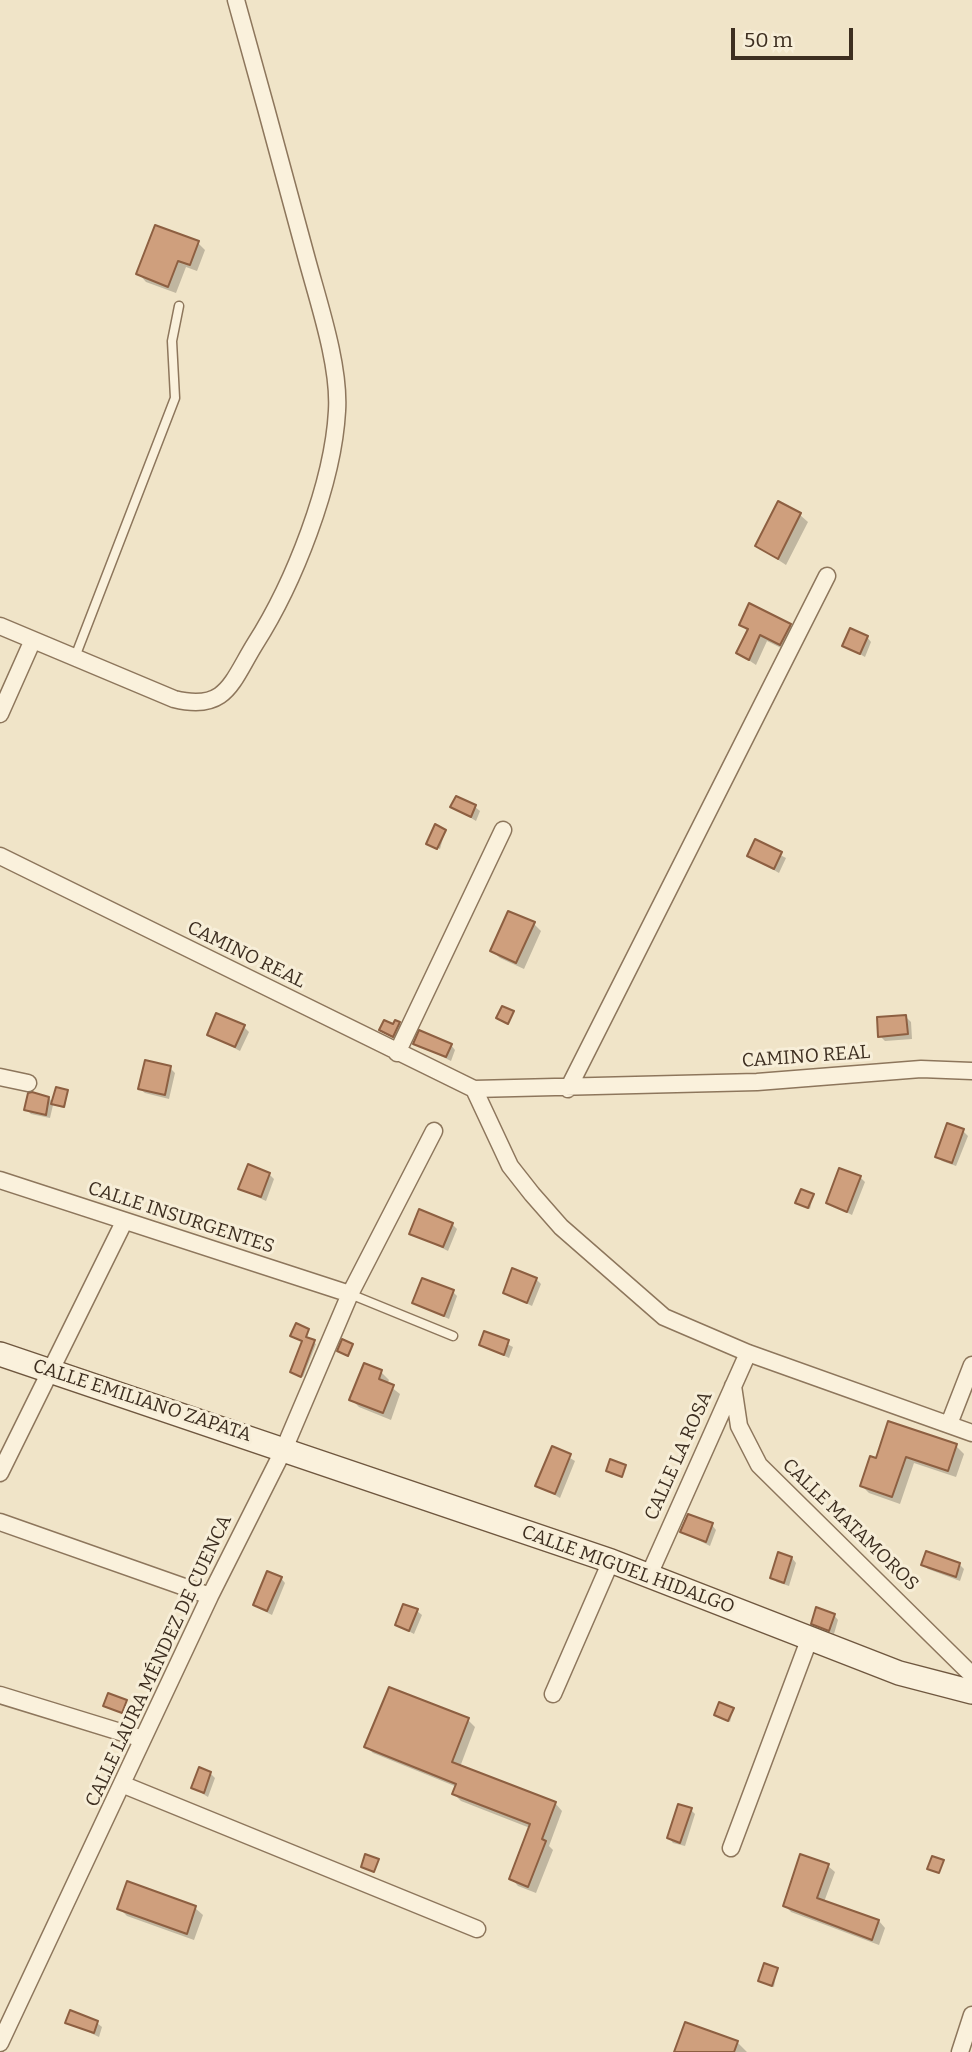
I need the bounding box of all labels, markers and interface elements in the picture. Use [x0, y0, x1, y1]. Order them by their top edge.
scale bar [734, 14, 856, 58]
text: 50 m [744, 27, 793, 53]
street label: CAMINO REAL [183, 917, 309, 993]
street label: CAMINO REAL [741, 1041, 871, 1073]
street label: CALLE INSURGENTES [85, 1177, 277, 1259]
street label: CALLE EMILIANO ZAPATA [30, 1355, 254, 1447]
street label: CALLE LA ROSA [640, 1388, 718, 1524]
street label: CALLE MATAMOROS [777, 1454, 923, 1596]
street label: CALLE LAURA MÉNDEZ DE CUENCA [81, 1511, 237, 1811]
street label: CALLE MIGUEL HIDALGO [519, 1521, 737, 1619]

